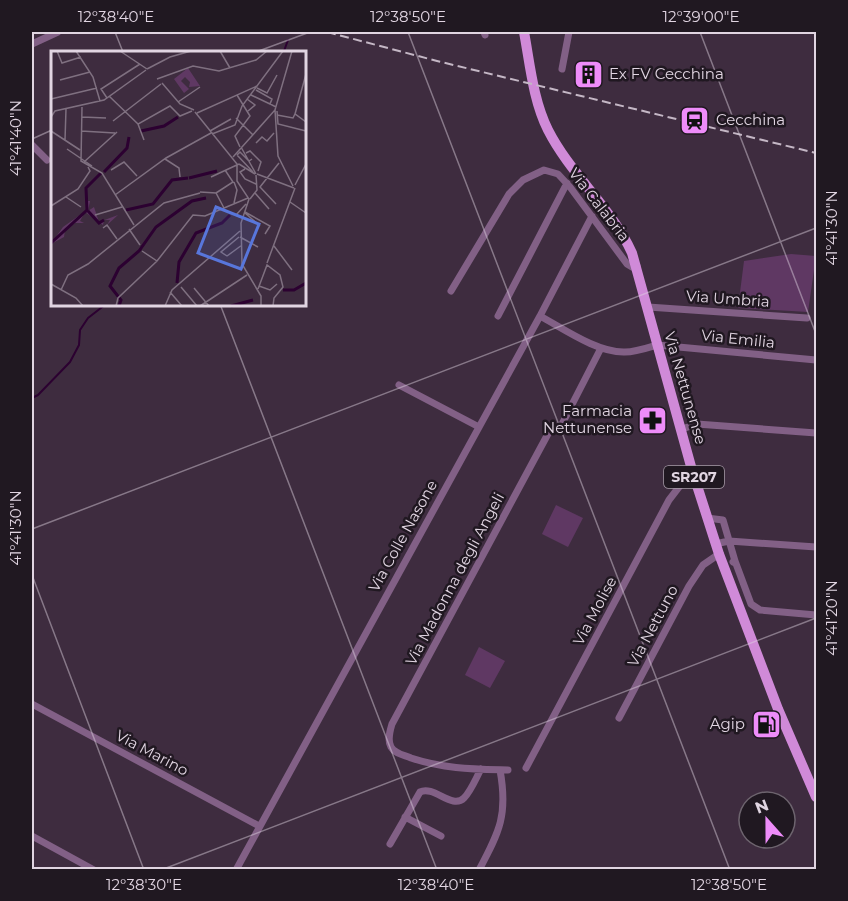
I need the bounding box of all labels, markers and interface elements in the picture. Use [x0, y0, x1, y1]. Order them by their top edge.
text: 12°38'40"E [78, 7, 154, 26]
text: 12°38'50"E [370, 7, 446, 26]
text: 12°39'00"E [663, 7, 739, 26]
inset map [51, 51, 306, 306]
building icon: Ex FV Cecchina [572, 58, 604, 90]
place label: Ex FV Cecchina [609, 64, 724, 83]
text: 41°41'40"N [6, 100, 25, 176]
station icon: Cecchina [679, 104, 711, 136]
place label: Cecchina [716, 110, 785, 129]
street label: Via Calabria [565, 164, 634, 245]
text: 41°41'30"N [822, 190, 841, 266]
street label: Via Umbria [686, 286, 770, 311]
street label: Via Emilia [700, 325, 776, 352]
street label: Via Nettunense [660, 329, 711, 446]
place label: Farmacia Nettunense [543, 401, 632, 437]
pharmacy icon: Farmacia Nettunense [637, 404, 669, 436]
road number: SR207 [664, 466, 724, 488]
street label: Via Colle Nasone [364, 477, 441, 595]
street label: Via Madonna degli Angeli [401, 489, 508, 668]
text: 41°41'30"N [6, 490, 25, 566]
street label: Via Molise [569, 573, 621, 648]
text: 41°41'20"N [822, 580, 841, 656]
street label: Via Nettuno [623, 582, 682, 670]
fuel station icon: Agip [750, 708, 782, 740]
place label: Agip [710, 714, 745, 733]
street label: Via Marino [113, 725, 192, 780]
north arrow [737, 790, 797, 850]
text: N [752, 795, 771, 818]
text: 12°38'30"E [106, 875, 182, 894]
text: 12°38'40"E [398, 875, 474, 894]
text: 12°38'50"E [691, 875, 767, 894]

